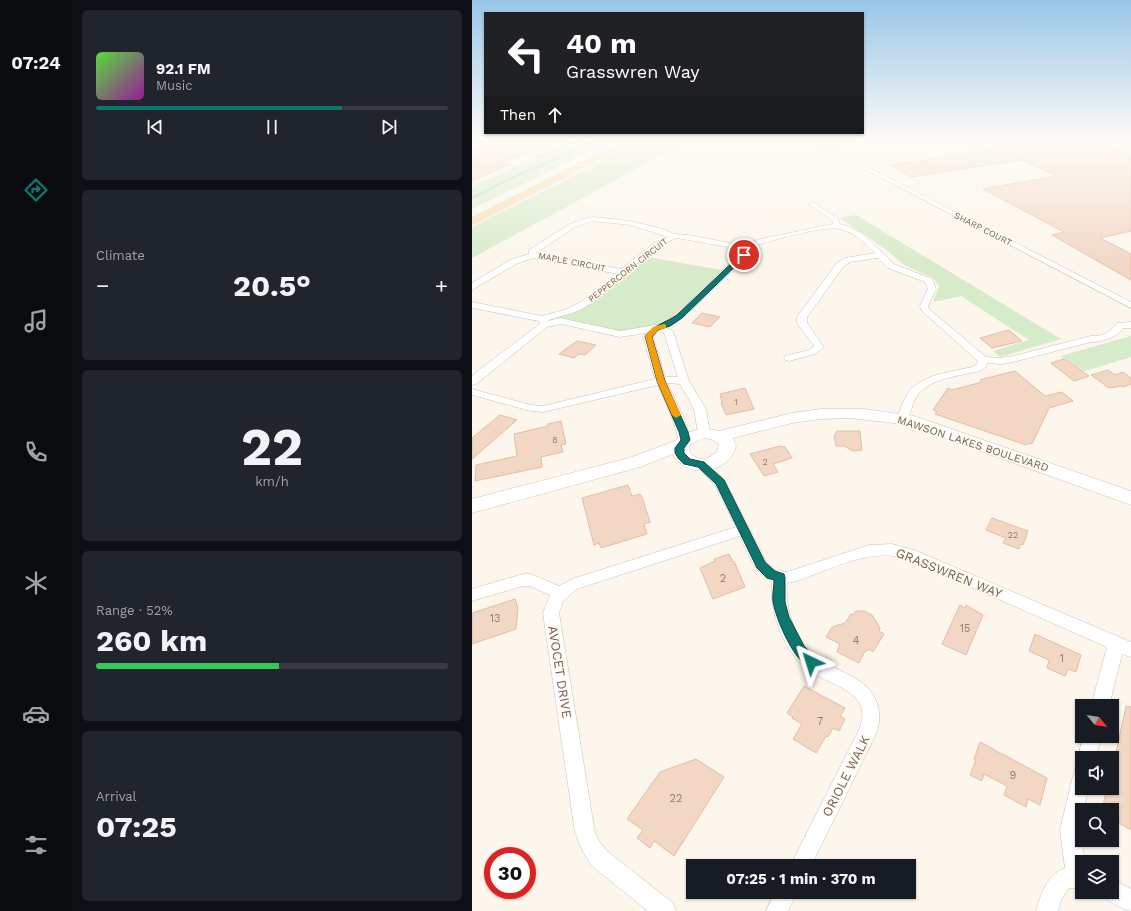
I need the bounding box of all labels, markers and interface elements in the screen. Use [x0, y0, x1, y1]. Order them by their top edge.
text: 40 m [566, 27, 636, 60]
icon: left [500, 28, 552, 80]
text: 07:24 [11, 52, 61, 73]
text: 92.1 FM [156, 60, 211, 78]
text: Grasswren Way [566, 61, 700, 82]
text: Music [156, 78, 193, 93]
icon: ahead [544, 104, 566, 126]
text: Then [500, 106, 536, 124]
icon: previous [144, 116, 166, 138]
icon: pause [261, 116, 283, 138]
icon: next [378, 116, 400, 138]
icon: directions [22, 176, 50, 204]
street label: SHARP COURT [953, 210, 1014, 248]
street label: PEPPERCORN CIRCUIT [586, 236, 670, 304]
pin [727, 238, 761, 272]
icon: arrive [733, 244, 755, 266]
text: Climate [96, 248, 145, 263]
street label: MAPLE CIRCUIT [537, 251, 607, 274]
text: 20.5° [233, 268, 311, 303]
text: − [96, 273, 109, 298]
text: + [435, 273, 448, 298]
icon: music [22, 307, 50, 335]
house number: 1 [734, 397, 738, 407]
street label: MAWSON LAKES BOULEVARD [896, 413, 1050, 475]
text: 22 [241, 417, 303, 478]
house number: 8 [552, 435, 558, 445]
icon: phone [22, 438, 50, 466]
house number: 2 [762, 457, 768, 467]
text: km/h [255, 474, 289, 489]
house number: 22 [1008, 530, 1018, 540]
street label: GRASSWREN WAY [894, 545, 1005, 601]
icon: climate [22, 569, 50, 597]
house number: 2 [720, 572, 726, 585]
text: Range · 52% [96, 603, 173, 618]
house number: 13 [490, 612, 500, 625]
house number: 15 [960, 622, 970, 635]
text: 260 km [96, 623, 207, 658]
street label: AVOCET DRIVE [545, 625, 575, 719]
house number: 4 [853, 634, 860, 647]
position arrow [790, 641, 832, 683]
house number: 1 [1060, 652, 1064, 665]
north arrow [1075, 699, 1119, 743]
map controls [1075, 699, 1119, 899]
icon: car [22, 700, 50, 728]
house number: 7 [817, 715, 823, 728]
street label: ORIOLE WALK [819, 733, 873, 819]
button: sound [1075, 751, 1119, 795]
house number: 9 [1010, 769, 1017, 782]
text: Arrival [96, 789, 137, 804]
house number: 22 [670, 792, 682, 805]
button: search [1075, 803, 1119, 847]
text: 07:25 [96, 809, 177, 844]
icon: filters [22, 831, 50, 859]
speed limit sign: 30 [484, 847, 536, 899]
button: layers [1075, 855, 1119, 899]
text: 07:25 · 1 min · 370 m [726, 870, 876, 888]

